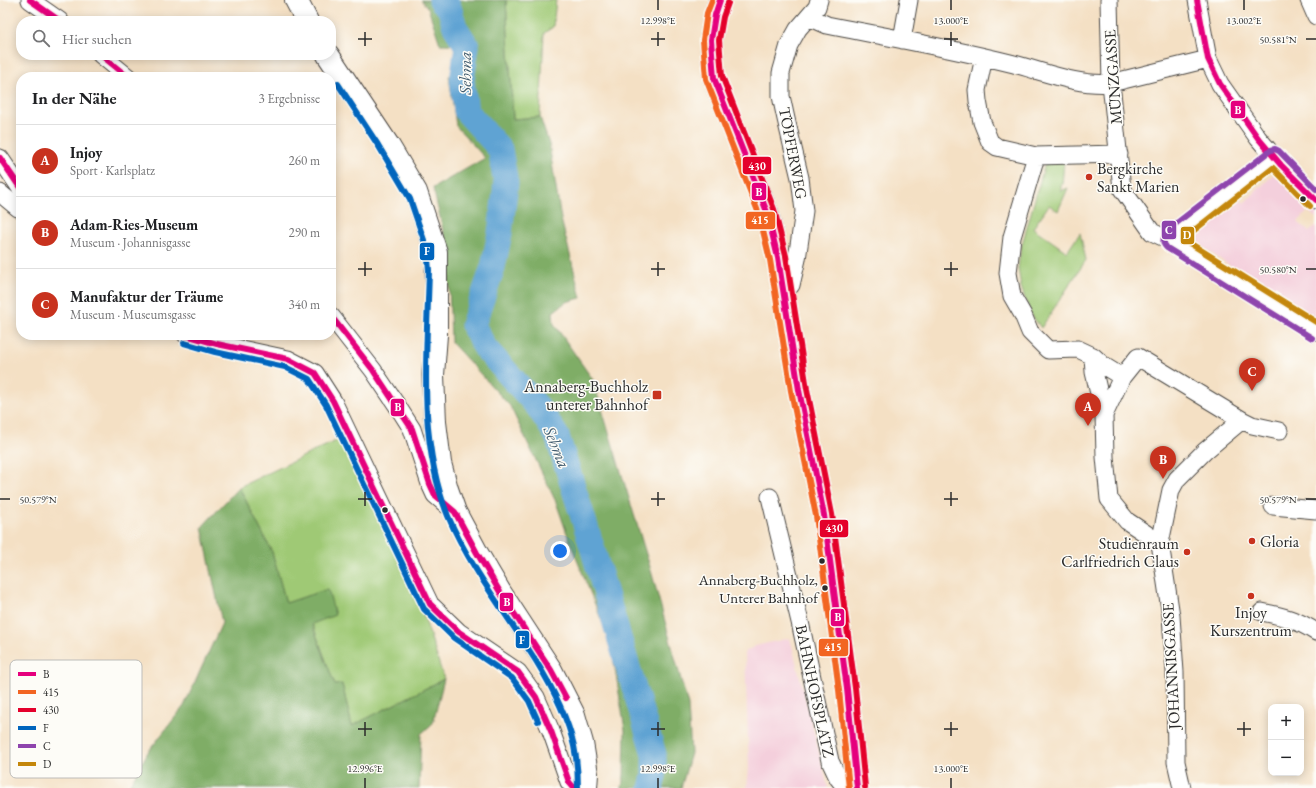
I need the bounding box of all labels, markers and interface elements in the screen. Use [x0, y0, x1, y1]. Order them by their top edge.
text: 12.998°E [641, 14, 676, 27]
text: 13.000°E [934, 14, 969, 27]
text: 13.002°E [1227, 14, 1262, 27]
search box [16, 16, 336, 60]
icon: search [30, 27, 52, 49]
text: Hier suchen [62, 29, 132, 48]
street label: MÜNZGASSE [1099, 29, 1127, 125]
text: 50.581°N [1259, 33, 1297, 46]
water label: Sehma [454, 51, 476, 96]
text: In der Nähe [32, 87, 117, 109]
text: 3 Ergebnisse [259, 90, 320, 107]
line badge: B [1230, 100, 1246, 119]
text: B [1235, 103, 1242, 117]
street label: TÖPFERWEG [774, 105, 812, 201]
text: Injoy [70, 143, 102, 162]
text: A [40, 152, 50, 169]
text: 260 m [289, 152, 320, 169]
line badge: 430 [742, 156, 772, 175]
place label: Bergkirche Sankt Marien [1097, 158, 1180, 197]
text: 430 [748, 159, 766, 173]
text: Sport · Karlsplatz [70, 162, 155, 179]
marker: Bergkirche Sankt Marien [1084, 172, 1094, 182]
line badge: B [751, 182, 767, 201]
text: B [756, 185, 763, 199]
unlabelled marker [1298, 194, 1308, 204]
line badge: 415 [745, 211, 776, 230]
text: 415 [751, 213, 769, 227]
text: Adam-Ries-Museum [70, 215, 198, 234]
line badge: C [1161, 220, 1177, 240]
text: C [1165, 223, 1173, 237]
text: B [41, 224, 49, 241]
text: 290 m [289, 224, 320, 241]
line badge: D [1180, 226, 1195, 245]
text: D [1183, 228, 1192, 242]
text: Museum · Johannisgasse [70, 234, 191, 251]
line badge: F [419, 242, 435, 261]
text: F [424, 244, 430, 258]
text: 50.580°N [1259, 263, 1297, 276]
text: Manufaktur der Träume [70, 287, 223, 306]
text: C [40, 296, 50, 313]
text: 340 m [289, 296, 320, 313]
text: Museum · Museumsgasse [70, 306, 196, 323]
pin: C [1239, 358, 1265, 391]
place label: Annaberg-Buchholz unterer Bahnhof [523, 376, 650, 415]
marker: Annaberg-Buchholz unterer Bahnhof [651, 389, 663, 401]
pin: A [1075, 393, 1101, 426]
line badge: B [390, 398, 405, 417]
text: B [395, 400, 402, 414]
water label: Sehma [538, 422, 575, 471]
pin: B [1150, 446, 1176, 479]
text: 50.579°N [19, 493, 57, 506]
text: 50.579°N [1259, 493, 1297, 506]
unlabelled marker [380, 505, 390, 515]
line badge: 430 [819, 519, 849, 538]
text: 430 [825, 521, 843, 535]
place label: Gloria [1260, 531, 1300, 552]
place label: Studienraum Carlfriedrich Claus [1061, 533, 1180, 572]
marker: Gloria [1247, 536, 1257, 546]
your location [550, 541, 570, 561]
marker: Studienraum Carlfriedrich Claus [1182, 547, 1192, 557]
unlabelled marker [817, 556, 827, 566]
place label: Annaberg-Buchholz, Unterer Bahnhof [697, 570, 820, 607]
marker: Annaberg-Buchholz, Unterer Bahnhof [820, 583, 830, 593]
marker: Injoy Kurszentrum [1246, 591, 1256, 601]
line badge: B [499, 592, 514, 612]
text: B [504, 595, 511, 609]
street label: JOHANNISGASSE [1157, 602, 1185, 732]
place label: Injoy Kurszentrum [1210, 602, 1292, 641]
line badge: B [830, 608, 845, 627]
text: B [835, 610, 842, 624]
street label: BAHNHOFSPLATZ [791, 623, 839, 760]
line badge: F [515, 630, 530, 649]
text: F [519, 633, 525, 647]
line badge: 415 [818, 638, 849, 657]
text: 415 [824, 640, 842, 654]
legend [10, 660, 142, 778]
text: B [43, 667, 50, 681]
text: 415 [43, 685, 59, 699]
text: 430 [43, 703, 59, 717]
map controls [1268, 704, 1304, 776]
button: + [1268, 704, 1304, 740]
text: F [43, 721, 49, 735]
text: C [43, 739, 51, 753]
button: − [1268, 740, 1304, 776]
text: D [43, 757, 51, 771]
text: 12.996°E [348, 762, 383, 775]
text: 12.998°E [641, 762, 676, 775]
text: 13.000°E [934, 762, 969, 775]

